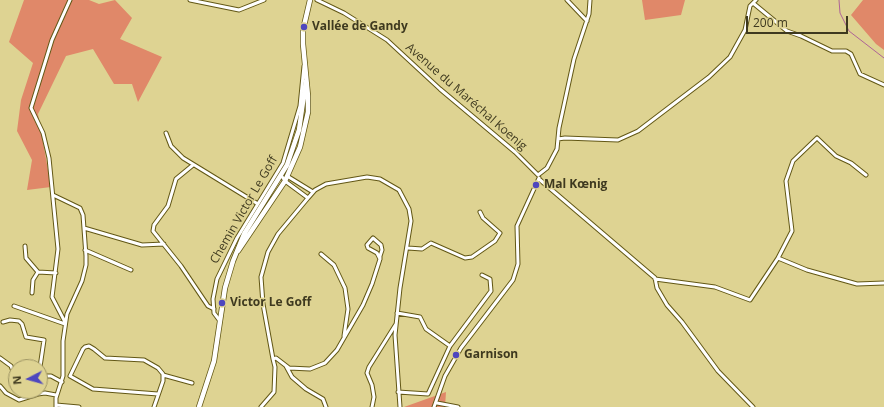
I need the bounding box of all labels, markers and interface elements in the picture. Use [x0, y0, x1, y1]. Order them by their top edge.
scale bar [748, 8, 850, 34]
text: 200 m [753, 14, 788, 31]
place label: Vallée de Gandy [312, 20, 408, 34]
marker: Vallée de Gandy [299, 22, 309, 32]
street label: Avenue du Maréchal Koenig [402, 40, 530, 154]
street label: Chemin Victor Le Goff [207, 154, 281, 266]
place label: Mal Kœnig [544, 178, 607, 192]
marker: Mal Kœnig [531, 180, 541, 190]
place label: Victor Le Goff [230, 296, 311, 310]
marker: Victor Le Goff [217, 298, 227, 308]
place label: Garnison [464, 348, 518, 362]
marker: Garnison [451, 350, 461, 360]
north arrow [8, 359, 48, 399]
text: N [9, 375, 24, 385]

